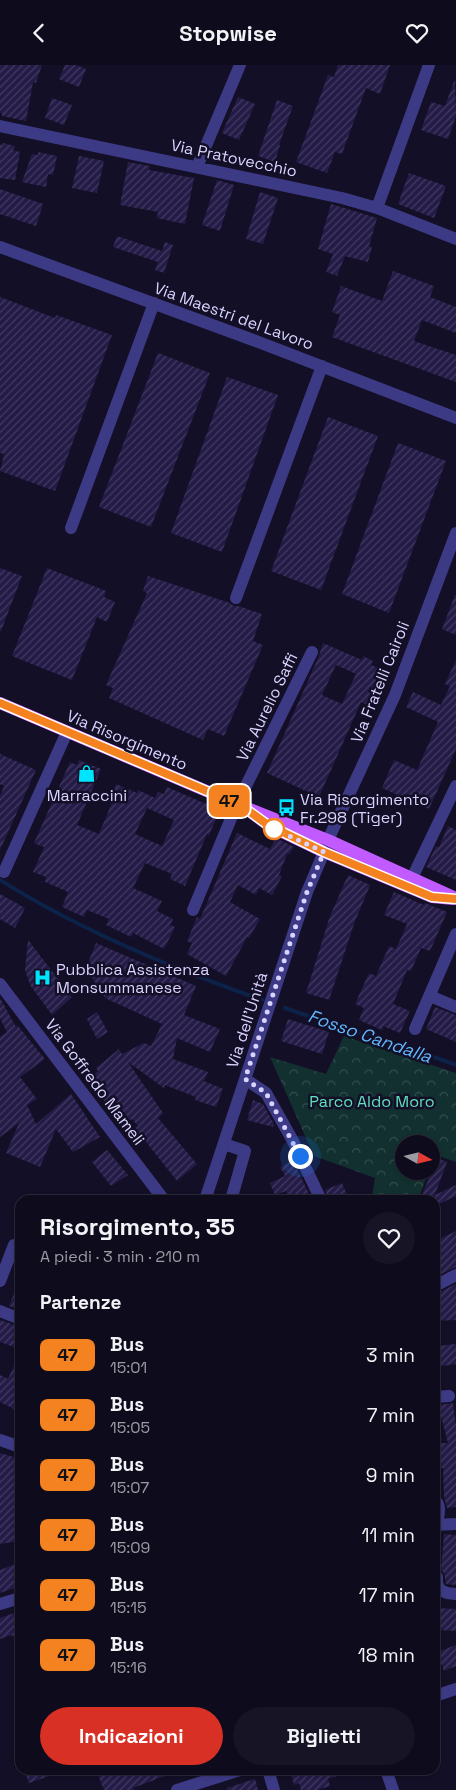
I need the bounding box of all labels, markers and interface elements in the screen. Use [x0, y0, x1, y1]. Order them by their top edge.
icon: back [25, 19, 53, 47]
text: Stopwise [179, 19, 277, 47]
icon: heart [403, 19, 431, 47]
street label: Via Pratovecchio [169, 134, 299, 182]
street label: Via Maestri del Lavoro [151, 277, 317, 355]
street label: Via Fratelli Cairoli [346, 618, 414, 746]
street label: Via Aurelio Saffi [232, 649, 302, 765]
street label: Via Risorgimento [63, 705, 191, 775]
shop icon: Marraccini [77, 763, 97, 783]
place label: Marraccini [47, 785, 127, 806]
line badge: 47 [206, 785, 252, 817]
text: 47 [219, 789, 239, 812]
place label: Via Risorgimento Fr.298 (Tiger) [300, 789, 429, 828]
bus stop icon: Via Risorgimento Fr.298 (Tiger) [276, 798, 296, 818]
unlabelled marker [263, 818, 285, 840]
place label: Pubblica Assistenza Monsummanese [56, 959, 209, 998]
hospital icon: Pubblica Assistenza Monsummanese [32, 968, 52, 988]
street label: Via dell'Unità [222, 969, 272, 1071]
water label: Fosso Candalla [305, 1004, 436, 1068]
street label: Via Goffredo Mameli [41, 1015, 149, 1149]
park label: Parco Aldo Moro [309, 1091, 435, 1112]
north arrow [395, 1135, 440, 1180]
map controls [395, 1135, 440, 1180]
your location [288, 1144, 313, 1169]
text: Risorgimento, 35 [40, 1211, 235, 1242]
button: heart [363, 1212, 415, 1264]
text: A piedi · 3 min · 210 m [40, 1246, 200, 1267]
text: Partenze [40, 1290, 121, 1315]
text: Bus [110, 1332, 144, 1357]
text: 47 [57, 1343, 78, 1366]
text: 3 min [366, 1343, 415, 1368]
text: 15:01 [110, 1357, 147, 1378]
text: Bus [110, 1392, 144, 1417]
text: 47 [57, 1403, 78, 1426]
text: 7 min [367, 1403, 415, 1428]
text: 15:05 [110, 1417, 150, 1438]
text: Bus [110, 1452, 144, 1477]
text: 47 [57, 1463, 78, 1486]
text: 9 min [366, 1463, 415, 1488]
text: 15:07 [110, 1477, 149, 1498]
text: Bus [110, 1512, 144, 1537]
text: 47 [57, 1523, 78, 1546]
text: 11 min [362, 1523, 415, 1548]
text: 15:09 [110, 1537, 150, 1558]
text: Bus [110, 1572, 144, 1597]
text: 47 [57, 1583, 78, 1606]
text: 17 min [359, 1583, 415, 1608]
text: 15:15 [110, 1597, 147, 1618]
text: Bus [110, 1632, 144, 1657]
text: 47 [57, 1643, 78, 1666]
text: 18 min [358, 1643, 415, 1668]
text: 15:16 [110, 1657, 147, 1678]
button: Indicazioni [40, 1707, 223, 1765]
button: Biglietti [233, 1707, 415, 1765]

